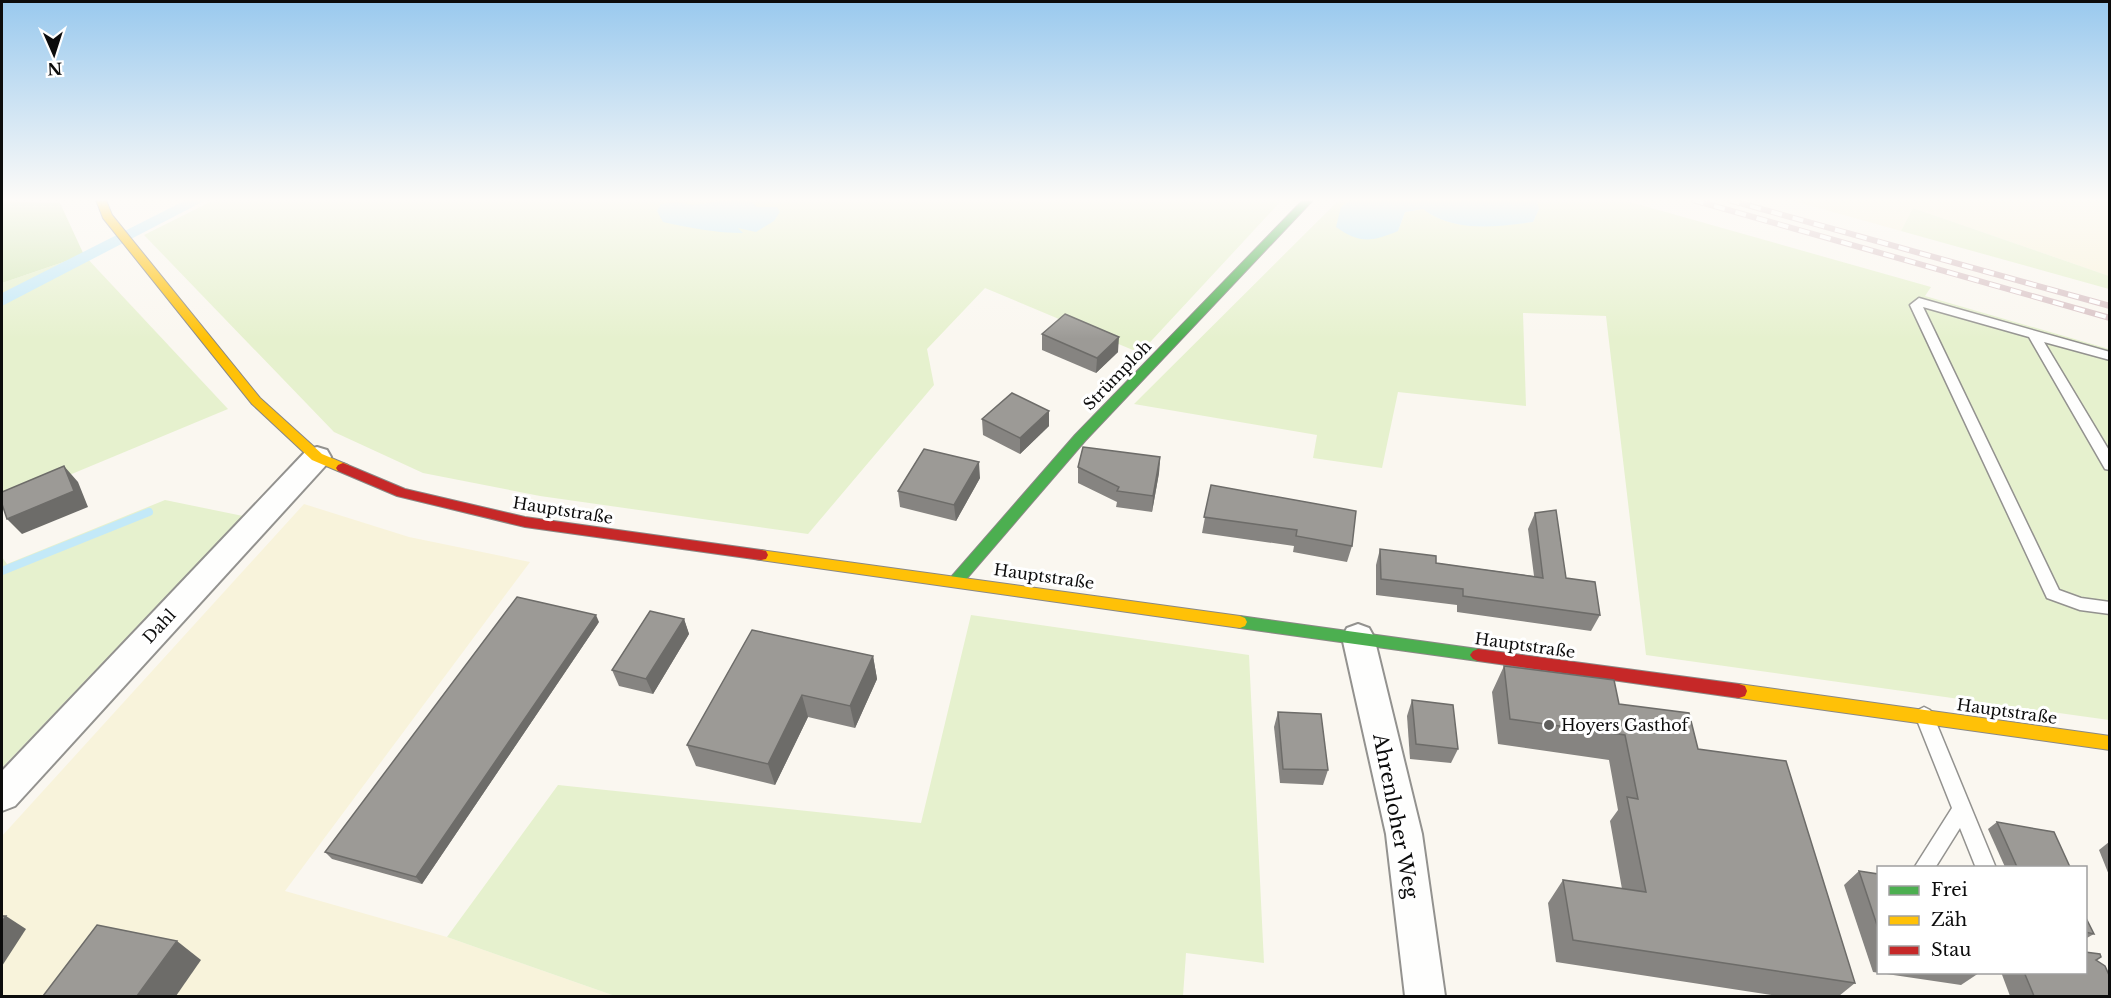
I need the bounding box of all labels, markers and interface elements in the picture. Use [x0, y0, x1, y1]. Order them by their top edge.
north arrow [24, 24, 84, 84]
text: N [47, 59, 63, 79]
street label: Strümploh [1079, 336, 1155, 414]
street label: Hauptstraße [511, 492, 615, 528]
street label: Hauptstraße [992, 559, 1096, 593]
street label: Dahl [138, 605, 180, 647]
street label: Hauptstraße [1473, 628, 1577, 662]
street label: Hauptstraße [1955, 694, 2059, 728]
place label: Hoyers Gasthof [1561, 715, 1691, 735]
marker: Hoyers Gasthof [1542, 718, 1556, 732]
street label: Ahrenloher Weg [1368, 730, 1424, 902]
legend [1877, 866, 2087, 974]
text: Frei [1931, 879, 1968, 901]
text: Zäh [1931, 909, 1967, 931]
text: Stau [1931, 939, 1971, 961]

